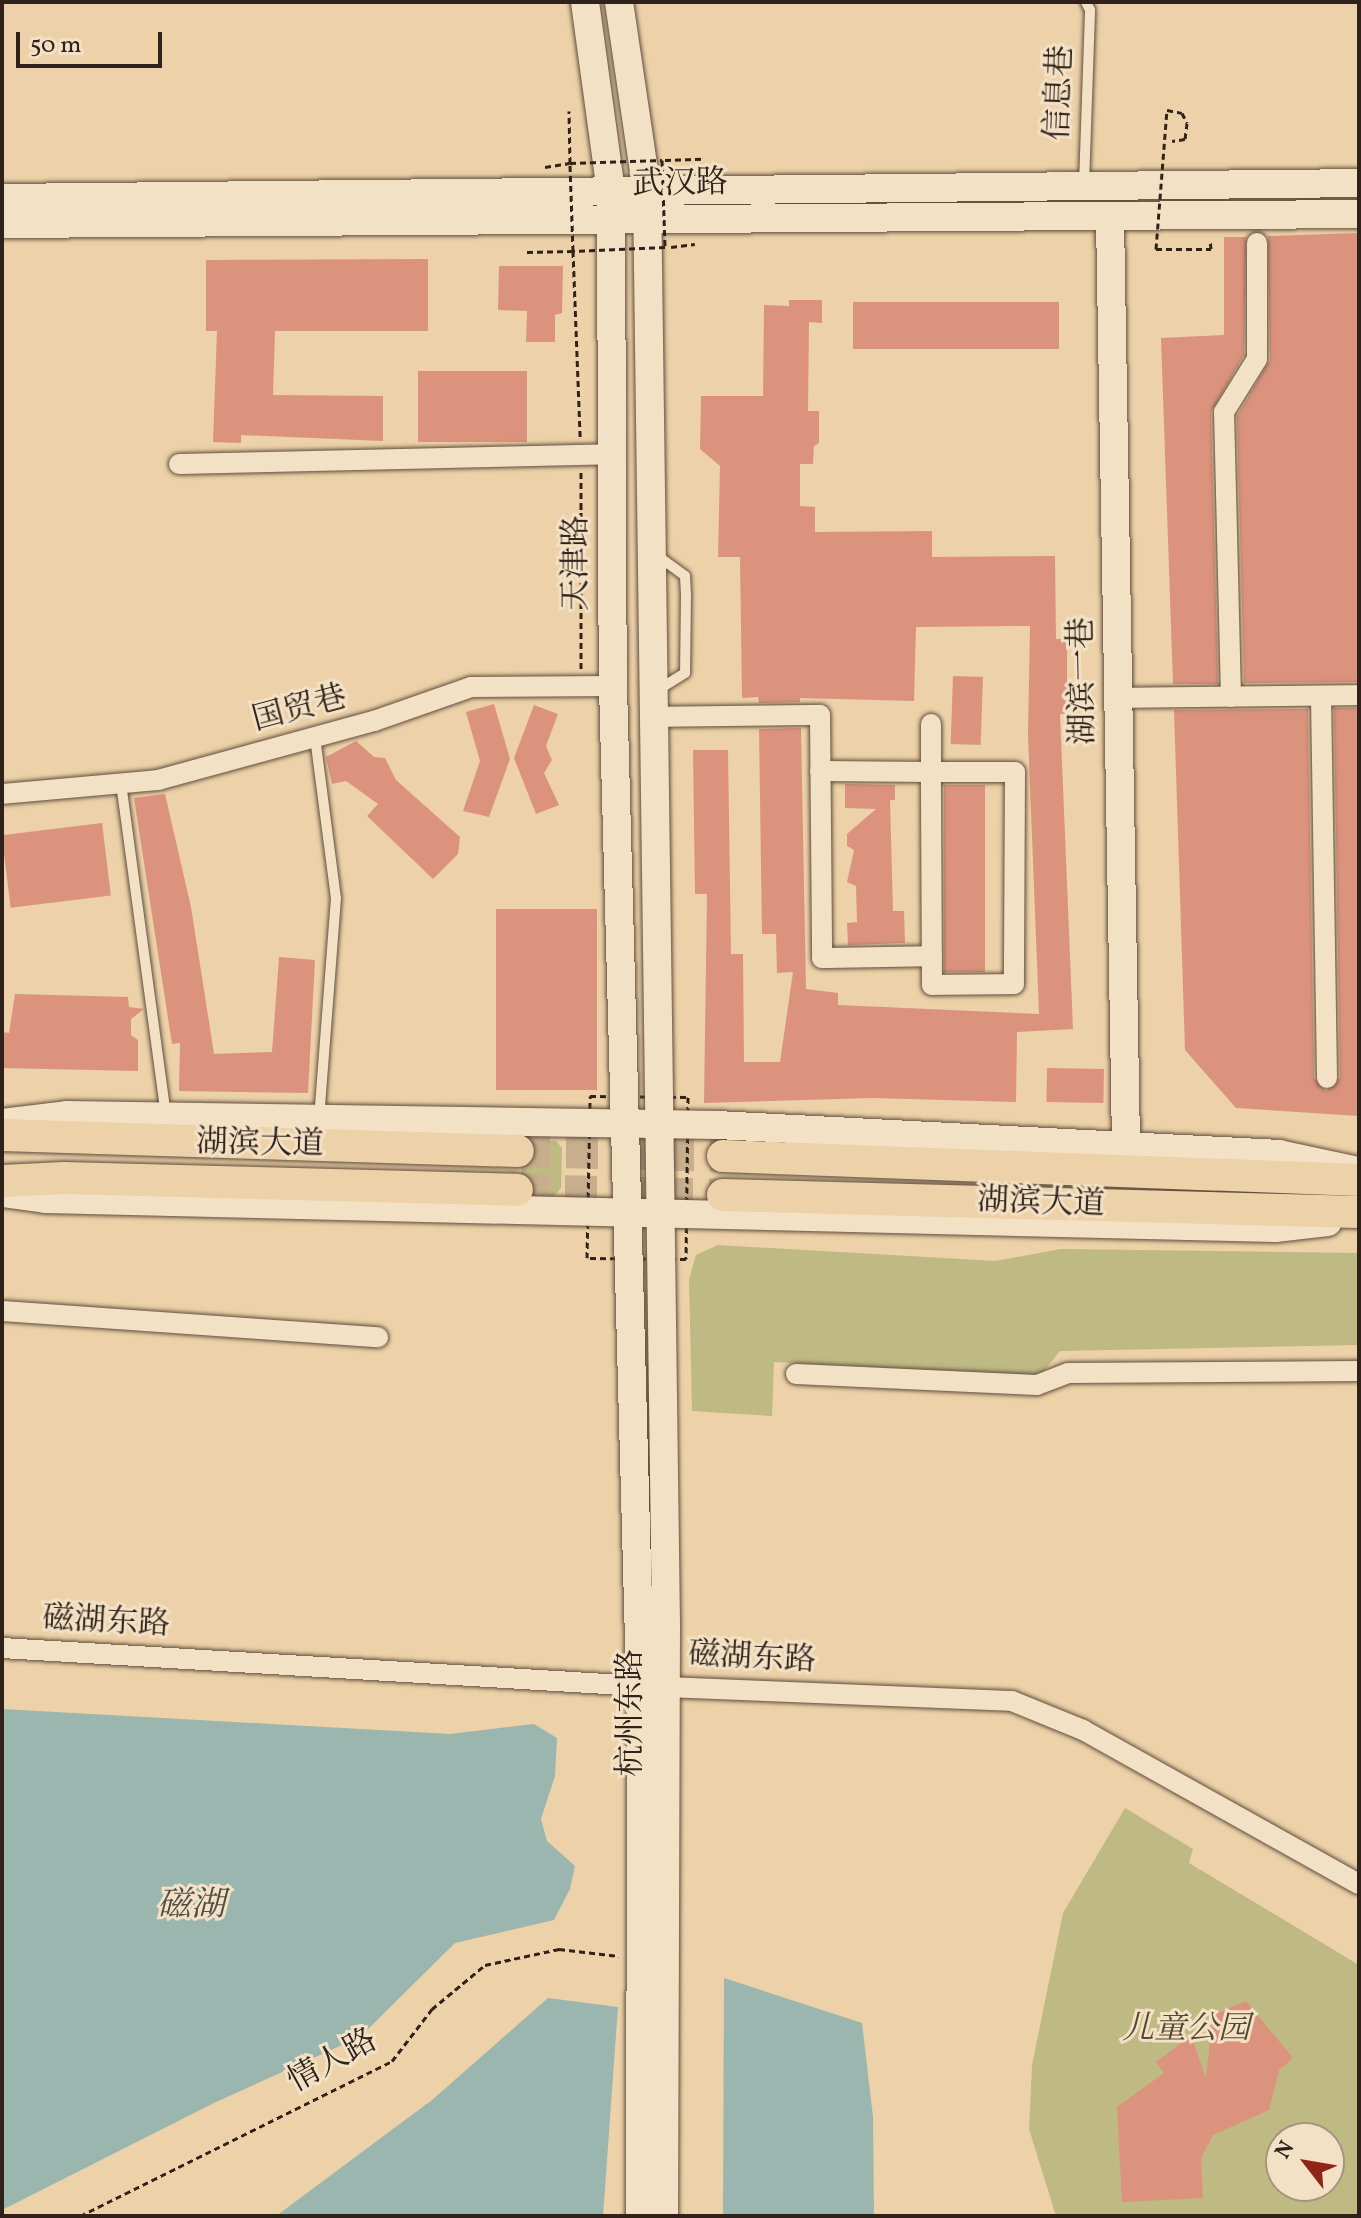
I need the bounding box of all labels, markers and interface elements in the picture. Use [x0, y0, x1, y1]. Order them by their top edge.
scale bar [20, 16, 166, 66]
text: 50 m [30, 29, 82, 63]
street label: 信息巷 [1040, 44, 1082, 142]
street label: 武汉路 [632, 165, 728, 205]
street label: 天津路 [559, 515, 597, 611]
street label: 湖滨一巷 [1064, 617, 1104, 745]
street label: 国贸巷 [249, 679, 351, 741]
street label: 湖滨大道 [196, 1125, 324, 1165]
street label: 湖滨大道 [976, 1183, 1106, 1225]
street label: 磁湖东路 [41, 1600, 171, 1646]
street label: 磁湖东路 [687, 1636, 817, 1682]
street label: 杭州东路 [613, 1649, 651, 1777]
water label: 磁湖 [157, 1887, 225, 1927]
park label: 儿童公园 [1122, 2011, 1250, 2049]
street label: 情人路 [282, 2022, 384, 2102]
north arrow [1265, 2122, 1345, 2202]
text: N [1268, 2136, 1303, 2165]

